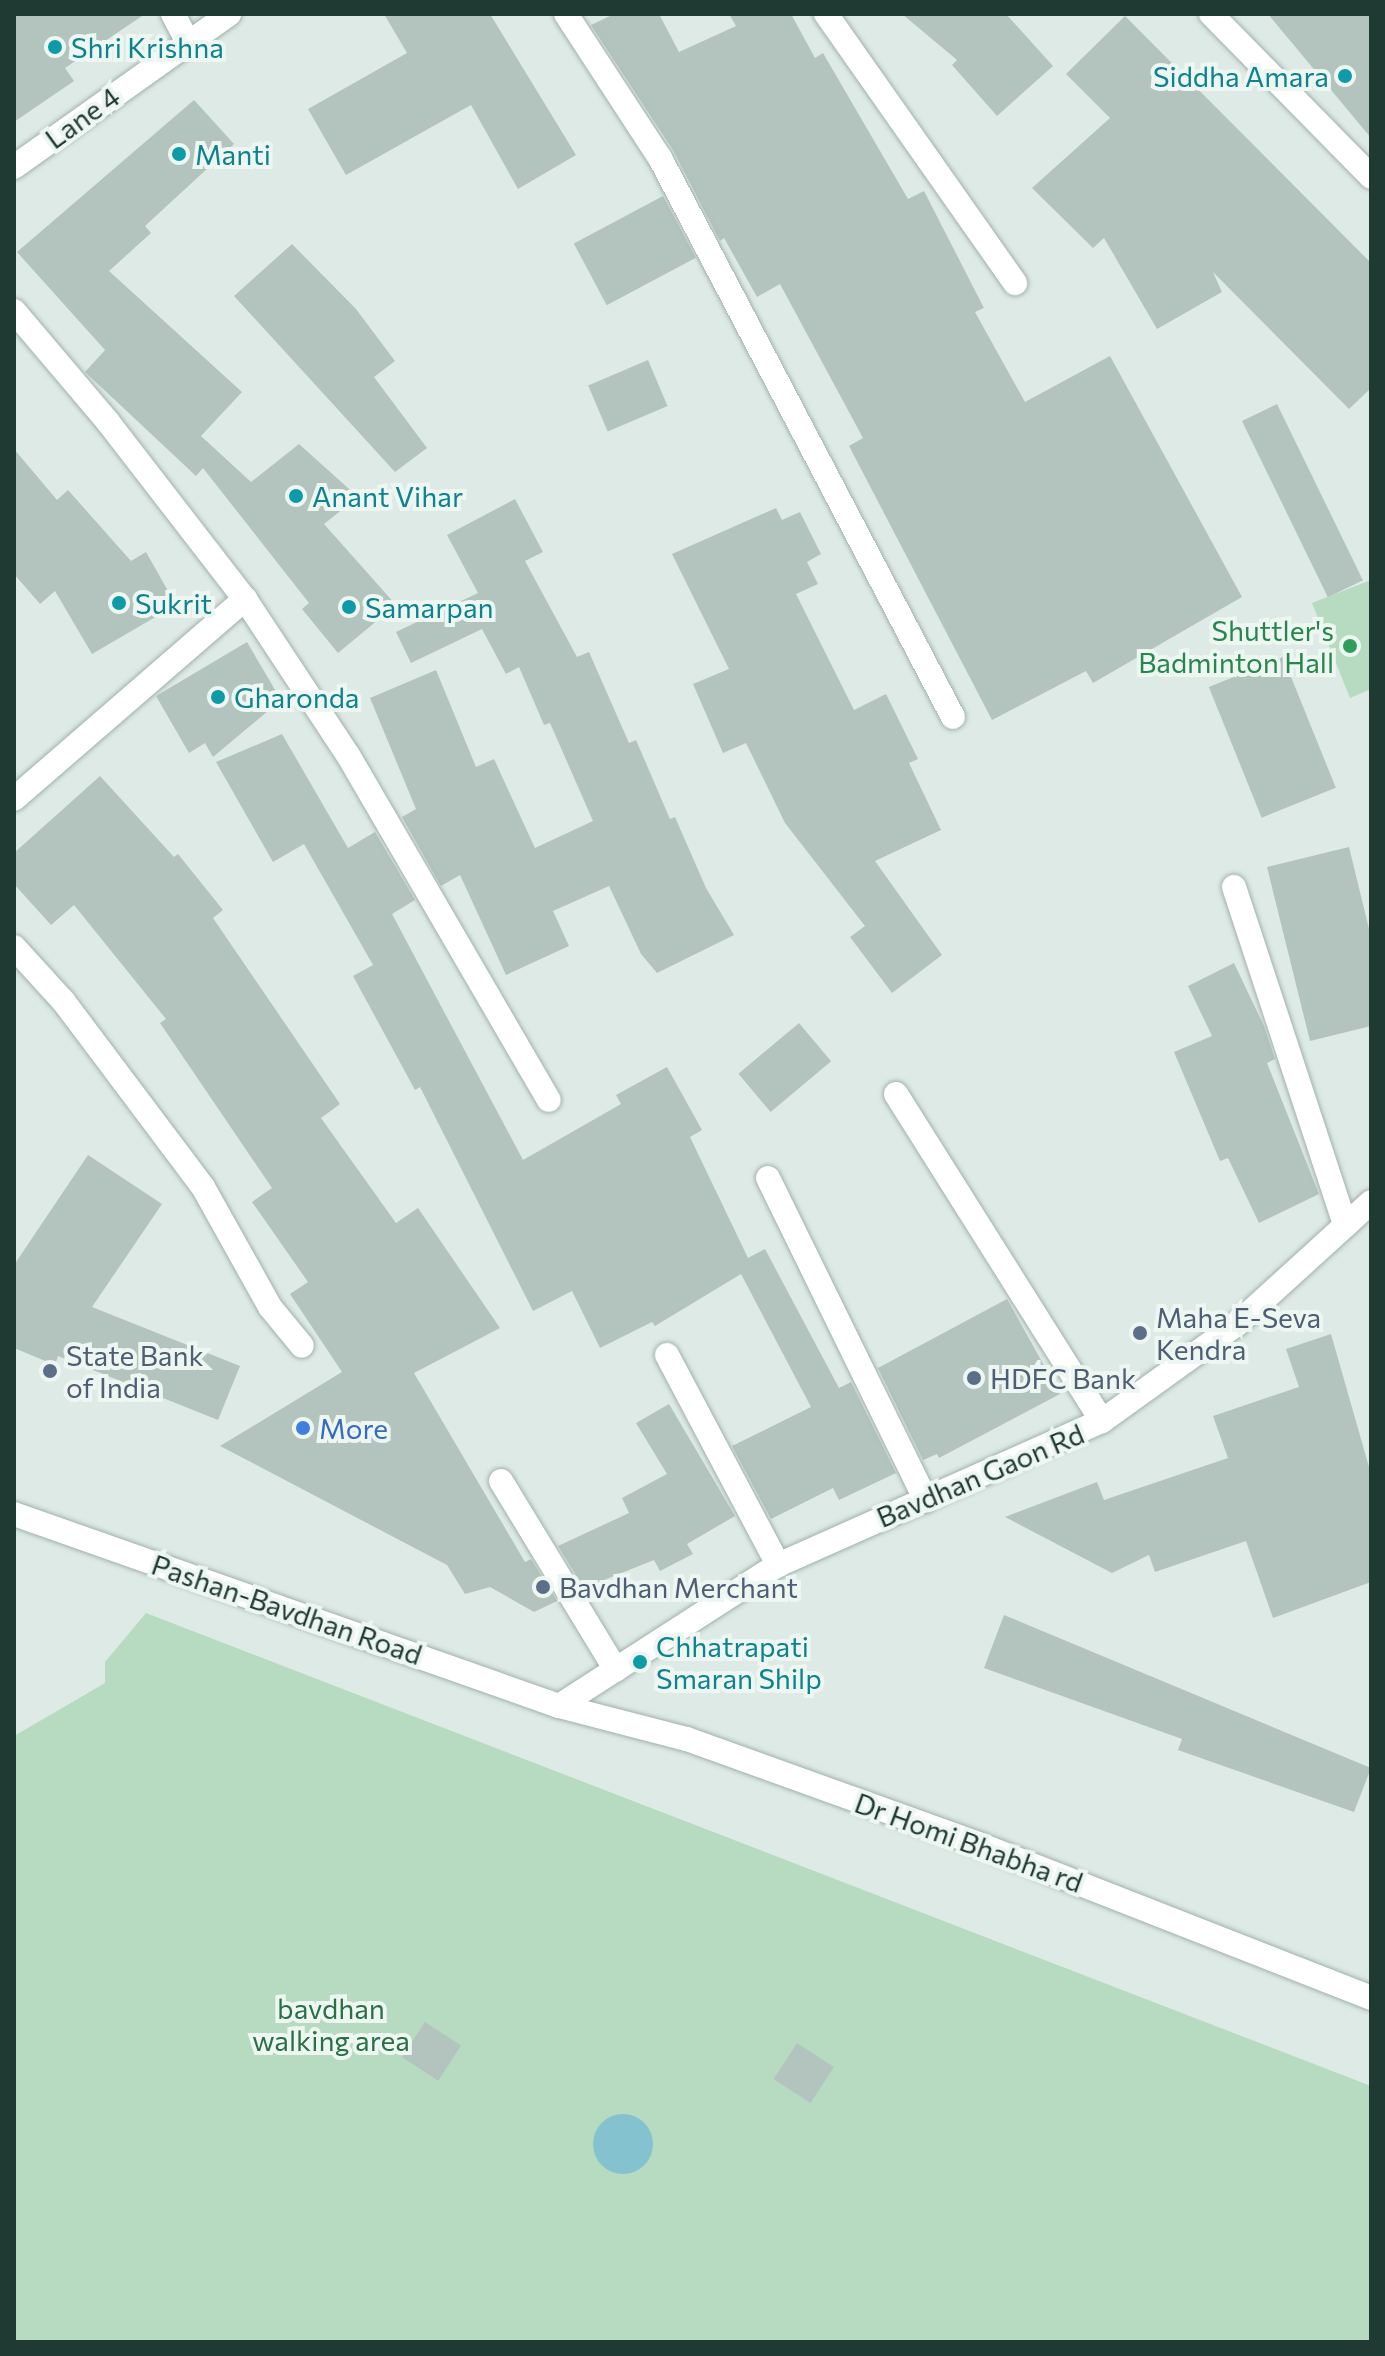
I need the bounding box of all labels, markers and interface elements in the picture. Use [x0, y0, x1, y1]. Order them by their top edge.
place label: Shri Krishna [71, 30, 224, 64]
marker: Shri Krishna [46, 38, 64, 56]
place label: Siddha Amara [1153, 59, 1329, 93]
marker: Siddha Amara [1336, 67, 1354, 85]
street label: Lane 4 [38, 79, 126, 155]
place label: Manti [195, 137, 271, 171]
marker: Manti [170, 145, 188, 163]
place label: Anant Vihar [312, 479, 463, 513]
marker: Anant Vihar [287, 487, 305, 505]
place label: Sukrit [135, 586, 212, 620]
place label: Samarpan [365, 590, 494, 624]
marker: Sukrit [110, 594, 128, 612]
marker: Samarpan [340, 598, 358, 616]
place label: Shuttler's Badminton Hall [1138, 613, 1334, 679]
marker: Shuttler's Badminton Hall [1341, 637, 1359, 655]
place label: Gharonda [234, 680, 360, 714]
marker: Gharonda [209, 688, 227, 706]
place label: Maha E-Seva Kendra [1156, 1300, 1321, 1366]
marker: Maha E-Seva Kendra [1131, 1324, 1149, 1342]
place label: State Bank of India [66, 1338, 204, 1404]
place label: HDFC Bank [990, 1361, 1136, 1395]
marker: State Bank of India [41, 1362, 59, 1380]
marker: HDFC Bank [965, 1369, 983, 1387]
place label: More [319, 1411, 388, 1445]
street label: Bavdhan Gaon Rd [871, 1416, 1089, 1534]
marker: More [294, 1419, 312, 1437]
street label: Pashan-Bavdhan Road [147, 1547, 427, 1671]
place label: Bavdhan Merchant [559, 1570, 798, 1604]
marker: Bavdhan Merchant [534, 1578, 552, 1596]
place label: Chhatrapati Smaran Shilp [656, 1629, 822, 1695]
marker: Chhatrapati Smaran Shilp [631, 1653, 649, 1671]
street label: Dr Homi Bhabha rd [850, 1785, 1088, 1899]
park label: bavdhan walking area [252, 1991, 410, 2057]

